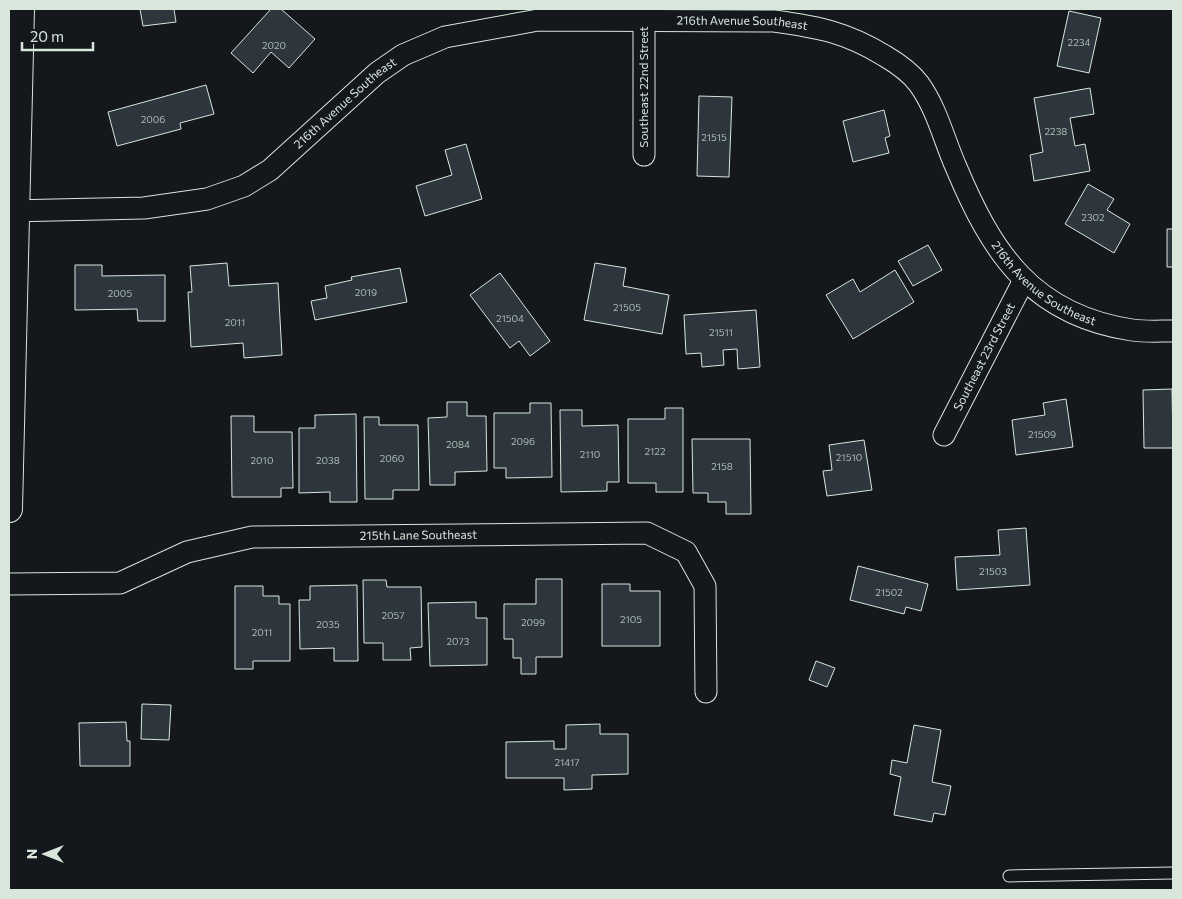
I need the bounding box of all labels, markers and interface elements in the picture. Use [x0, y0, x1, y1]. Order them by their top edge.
street label: 216th Avenue Southeast [677, 13, 809, 32]
scale bar [22, 20, 94, 52]
street label: Southeast 22nd Street [636, 26, 650, 148]
text: 20 m [30, 27, 64, 45]
house number: 2234 [1068, 36, 1090, 48]
house number: 2020 [262, 39, 286, 51]
street label: 216th Avenue Southeast [291, 54, 398, 151]
house number: 2006 [141, 113, 165, 125]
house number: 2238 [1045, 125, 1067, 137]
house number: 21515 [701, 131, 727, 143]
house number: 2302 [1081, 211, 1105, 223]
street label: 216th Avenue Southeast [989, 238, 1098, 327]
house number: 2019 [355, 286, 377, 298]
house number: 2005 [108, 287, 132, 299]
street label: Southeast 23rd Street [950, 300, 1017, 413]
house number: 21505 [613, 301, 641, 313]
house number: 21504 [496, 312, 524, 324]
house number: 2011 [225, 316, 245, 328]
house number: 21511 [709, 326, 733, 338]
house number: 21509 [1028, 428, 1056, 440]
house number: 2096 [511, 435, 535, 447]
house number: 2084 [446, 438, 470, 450]
house number: 2122 [645, 445, 666, 457]
house number: 2110 [580, 448, 600, 460]
house number: 21510 [836, 451, 862, 463]
house number: 2060 [380, 452, 404, 464]
house number: 2010 [251, 454, 273, 466]
house number: 2038 [316, 454, 340, 466]
house number: 2158 [711, 460, 733, 472]
street label: 215th Lane Southeast [360, 527, 477, 542]
house number: 21503 [979, 565, 1007, 577]
house number: 21502 [875, 586, 903, 598]
house number: 2057 [381, 609, 405, 621]
house number: 2105 [620, 613, 642, 625]
house number: 2099 [521, 616, 545, 628]
house number: 2035 [316, 618, 340, 630]
house number: 2011 [252, 626, 272, 638]
house number: 2073 [447, 635, 470, 647]
house number: 21417 [554, 756, 580, 768]
north arrow [20, 829, 70, 879]
text: N [23, 849, 40, 859]

